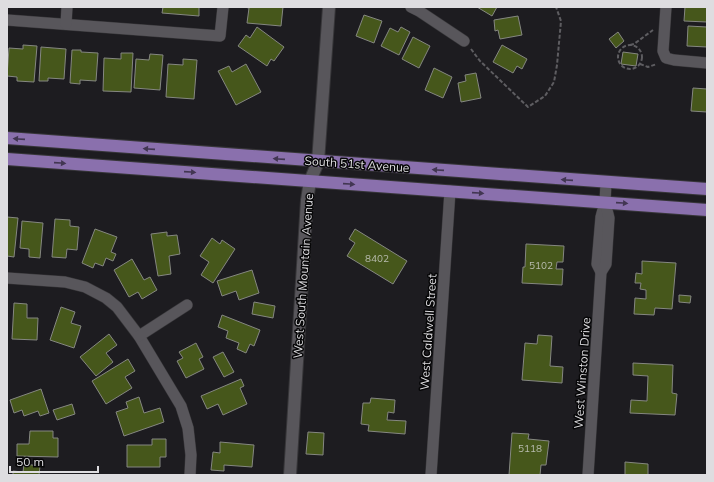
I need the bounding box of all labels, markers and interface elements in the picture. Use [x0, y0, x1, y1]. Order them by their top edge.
one-way arrow [13, 136, 26, 143]
one-way arrow [143, 146, 155, 153]
street label: South 51st Avenue [304, 153, 410, 175]
one-way arrow [273, 155, 285, 162]
one-way arrow [54, 159, 66, 166]
one-way arrow [432, 167, 444, 174]
one-way arrow [184, 169, 196, 176]
one-way arrow [561, 176, 573, 183]
one-way arrow [343, 181, 355, 188]
one-way arrow [472, 190, 484, 196]
street label: West South Mountain Avenue [290, 193, 316, 359]
one-way arrow [616, 200, 628, 207]
house number: 8402 [365, 252, 389, 265]
house number: 5102 [529, 259, 553, 272]
street label: West Caldwell Street [416, 273, 440, 391]
street label: West Winston Drive [571, 317, 593, 429]
house number: 5118 [518, 442, 542, 455]
scale bar [10, 448, 98, 474]
text: 50 m [16, 454, 44, 469]

